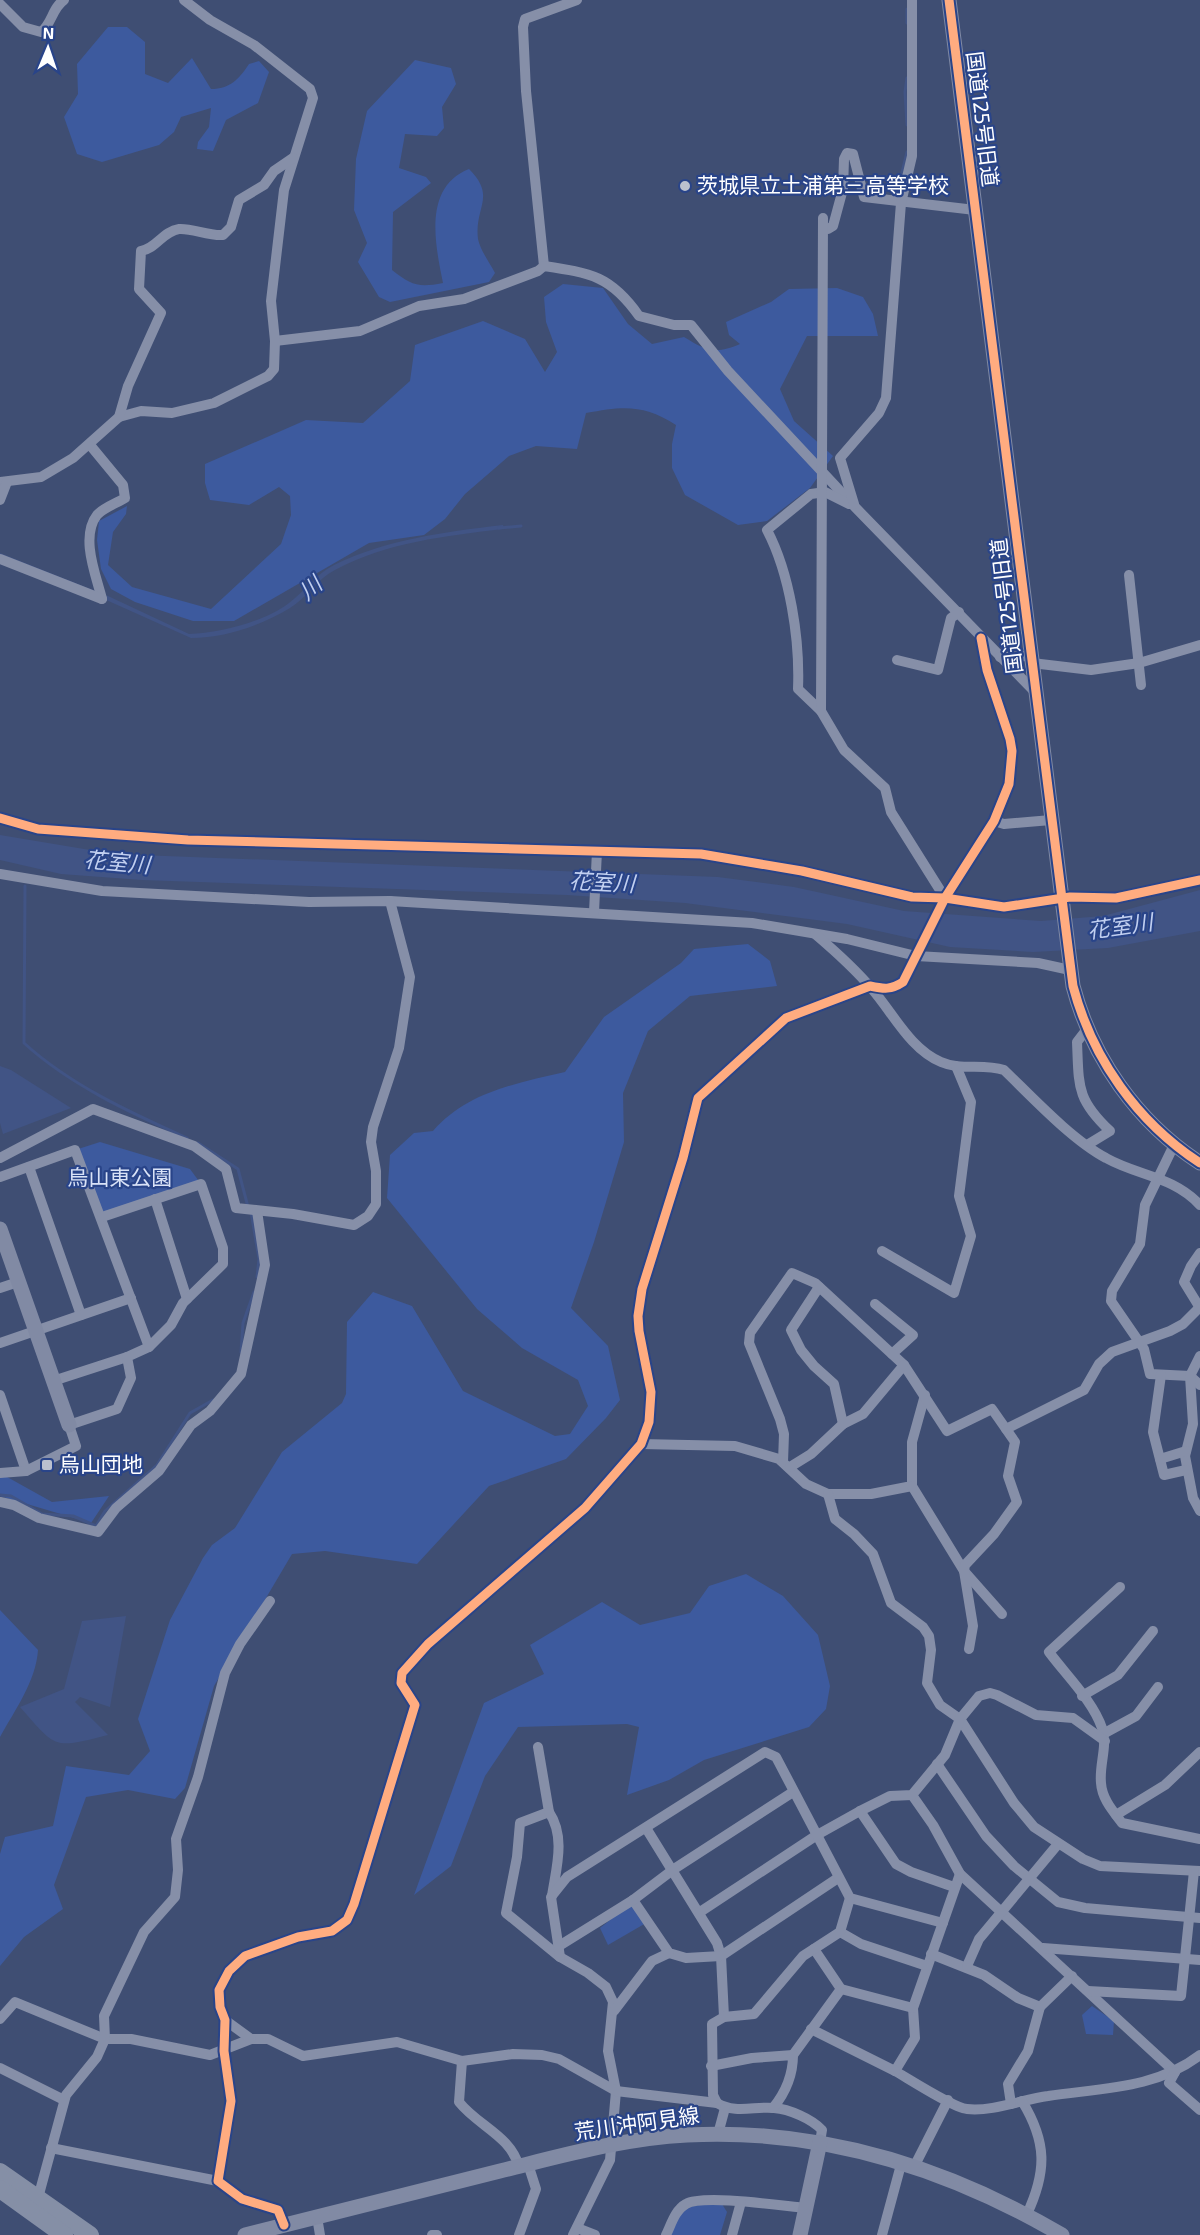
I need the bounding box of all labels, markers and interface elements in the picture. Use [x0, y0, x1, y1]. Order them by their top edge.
north arrow [18, 18, 78, 78]
text: N [42, 23, 55, 42]
street label: 国道125号旧道 [963, 50, 1004, 188]
place label: 茨城県立土浦第三高等学校 [697, 172, 949, 197]
marker: 茨城県立土浦第三高等学校 [678, 179, 692, 193]
street label: 国道125号旧道 [985, 537, 1026, 675]
water label: 川 [293, 569, 328, 604]
water label: 花室川 [83, 845, 153, 877]
water label: 花室川 [568, 866, 638, 896]
water label: 花室川 [1085, 907, 1156, 942]
park label: 烏山東公園 [68, 1164, 173, 1189]
place label: 烏山団地 [59, 1451, 143, 1476]
marker: 烏山団地 [40, 1458, 54, 1472]
street label: 荒川沖阿見線 [573, 2101, 701, 2144]

